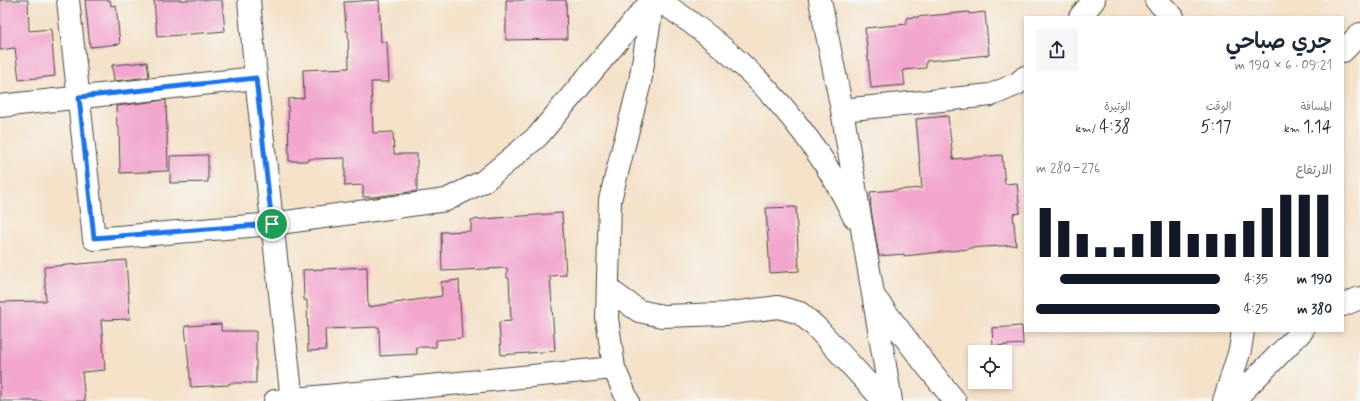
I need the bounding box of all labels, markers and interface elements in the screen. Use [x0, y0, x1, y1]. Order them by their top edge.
text: جري صباحي [1225, 28, 1332, 56]
button: share [1036, 29, 1078, 71]
text: 09:21 · 6 × 190 m [1235, 57, 1332, 74]
text: الوتيرة [1104, 100, 1131, 114]
text: الوقت [1206, 100, 1231, 114]
text: المسافة [1301, 100, 1332, 114]
text: 4:38 [1099, 116, 1131, 138]
text: 5:17 [1200, 116, 1231, 138]
text: 1.14 [1303, 116, 1332, 138]
text: /km [1075, 122, 1099, 136]
text: km [1284, 122, 1303, 136]
text: 276–280 m [1036, 160, 1100, 177]
text: الارتفاع [1296, 162, 1332, 179]
pin [255, 207, 289, 241]
icon: arrive [261, 213, 283, 235]
text: 4:35 [1244, 271, 1268, 288]
text: 190 m [1297, 271, 1332, 288]
text: 4:25 [1244, 301, 1268, 318]
text: 380 m [1297, 301, 1332, 318]
map controls [968, 345, 1012, 389]
button: locate [968, 345, 1012, 389]

